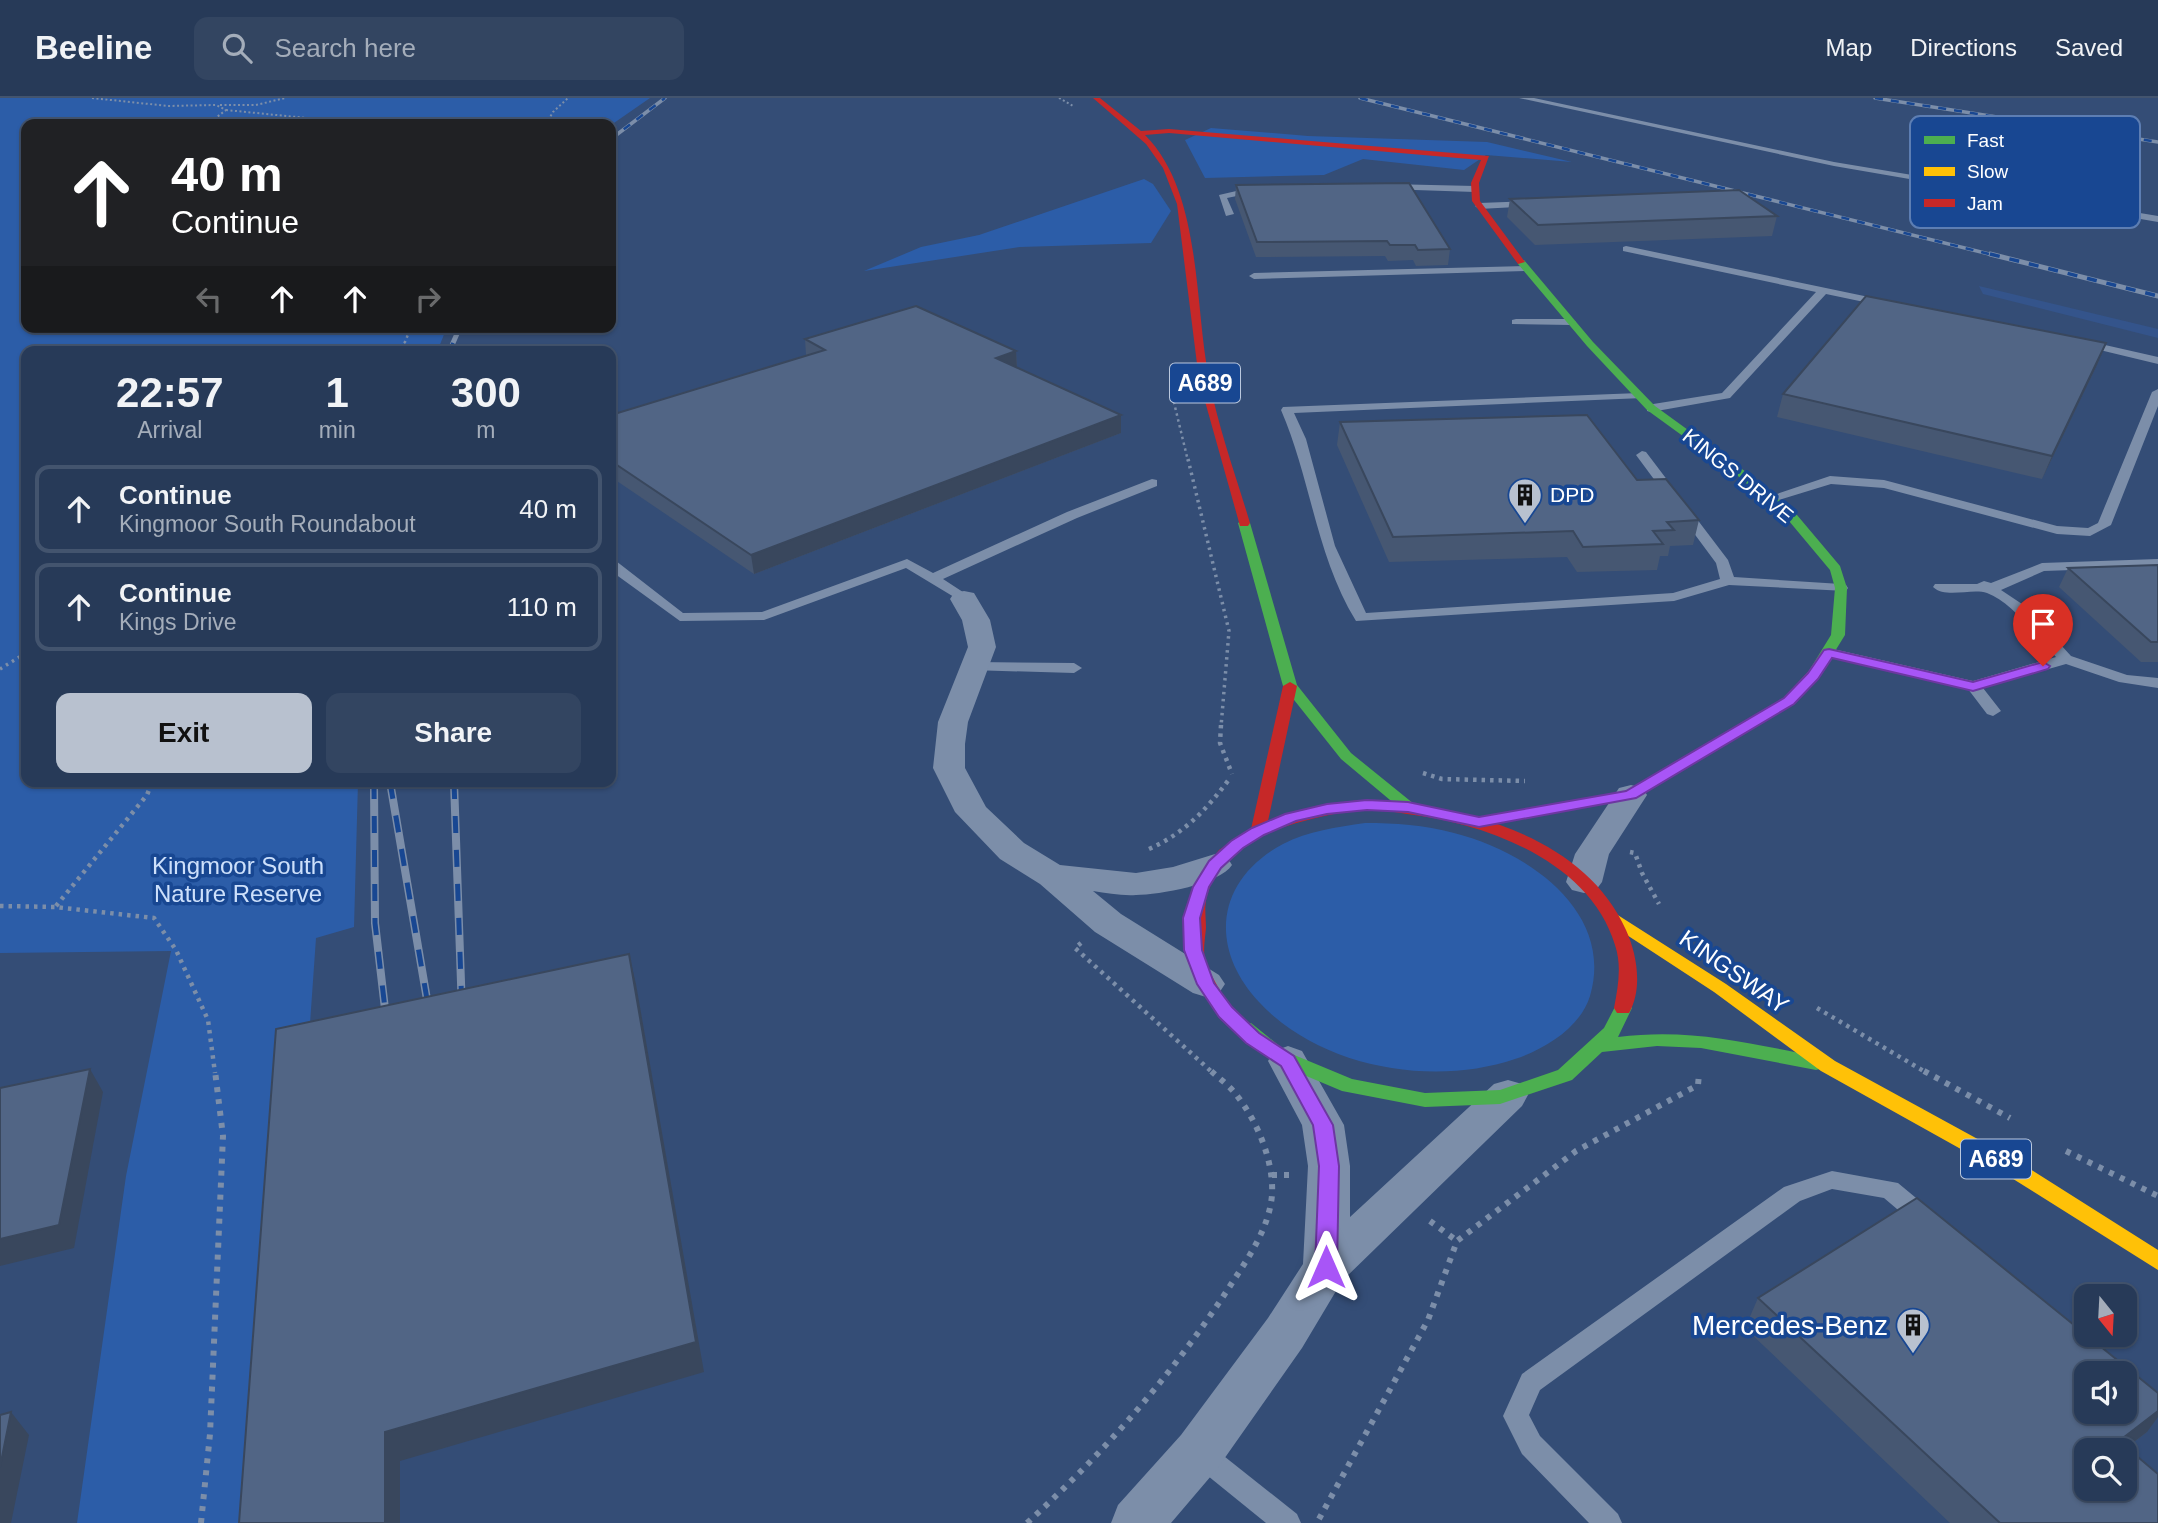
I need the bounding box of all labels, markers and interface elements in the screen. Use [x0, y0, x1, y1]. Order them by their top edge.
search box [194, 17, 684, 80]
text: Beeline [35, 29, 152, 66]
icon: search [218, 29, 256, 67]
text: Search here [274, 33, 416, 63]
text: Map [1826, 34, 1872, 61]
text: Directions [1910, 34, 2017, 61]
text: Saved [2055, 34, 2123, 61]
legend [1910, 116, 2140, 228]
text: Fast [1967, 130, 2005, 151]
icon: ahead [56, 147, 147, 238]
text: 40 m [171, 147, 283, 201]
text: Slow [1967, 161, 2008, 182]
text: Jam [1967, 193, 2003, 214]
text: Continue [171, 204, 299, 240]
icon: left [190, 280, 228, 318]
icon: ahead [263, 280, 301, 318]
icon: ahead [336, 280, 374, 318]
icon: right [409, 280, 447, 318]
road number: A689 [1170, 364, 1240, 402]
text: 22:57 [116, 369, 224, 416]
text: 1 [325, 369, 349, 416]
text: 300 [451, 369, 521, 416]
text: Arrival [137, 417, 202, 443]
text: min [319, 417, 356, 443]
text: m [476, 417, 495, 443]
street label: KINGS DRIVE [1678, 424, 1798, 527]
building icon: DPD [1506, 476, 1544, 525]
text: Continue [119, 480, 232, 510]
place label: DPD [1550, 483, 1594, 506]
icon: ahead [60, 490, 98, 528]
text: 40 m [519, 494, 577, 524]
text: Kingmoor South Roundabout [119, 511, 416, 537]
text: Continue [119, 578, 232, 608]
icon: ahead [60, 588, 98, 626]
text: 110 m [507, 592, 577, 622]
pin [2013, 594, 2073, 666]
icon: arrive [2024, 605, 2062, 643]
text: Kings Drive [119, 609, 237, 635]
button: Exit [56, 693, 312, 773]
button: Share [326, 693, 581, 773]
park label: Kingmoor South Nature Reserve [152, 852, 324, 907]
street label: KINGSWAY [1675, 924, 1794, 1019]
road number: A689 [1961, 1140, 2031, 1178]
position arrow [1289, 1230, 1363, 1304]
north arrow [2074, 1284, 2137, 1348]
map controls [2074, 1284, 2137, 1501]
building icon: Mercedes-Benz [1894, 1306, 1932, 1355]
place label: Mercedes-Benz [1692, 1310, 1888, 1341]
button: sound [2074, 1361, 2137, 1424]
button: search [2074, 1438, 2137, 1501]

